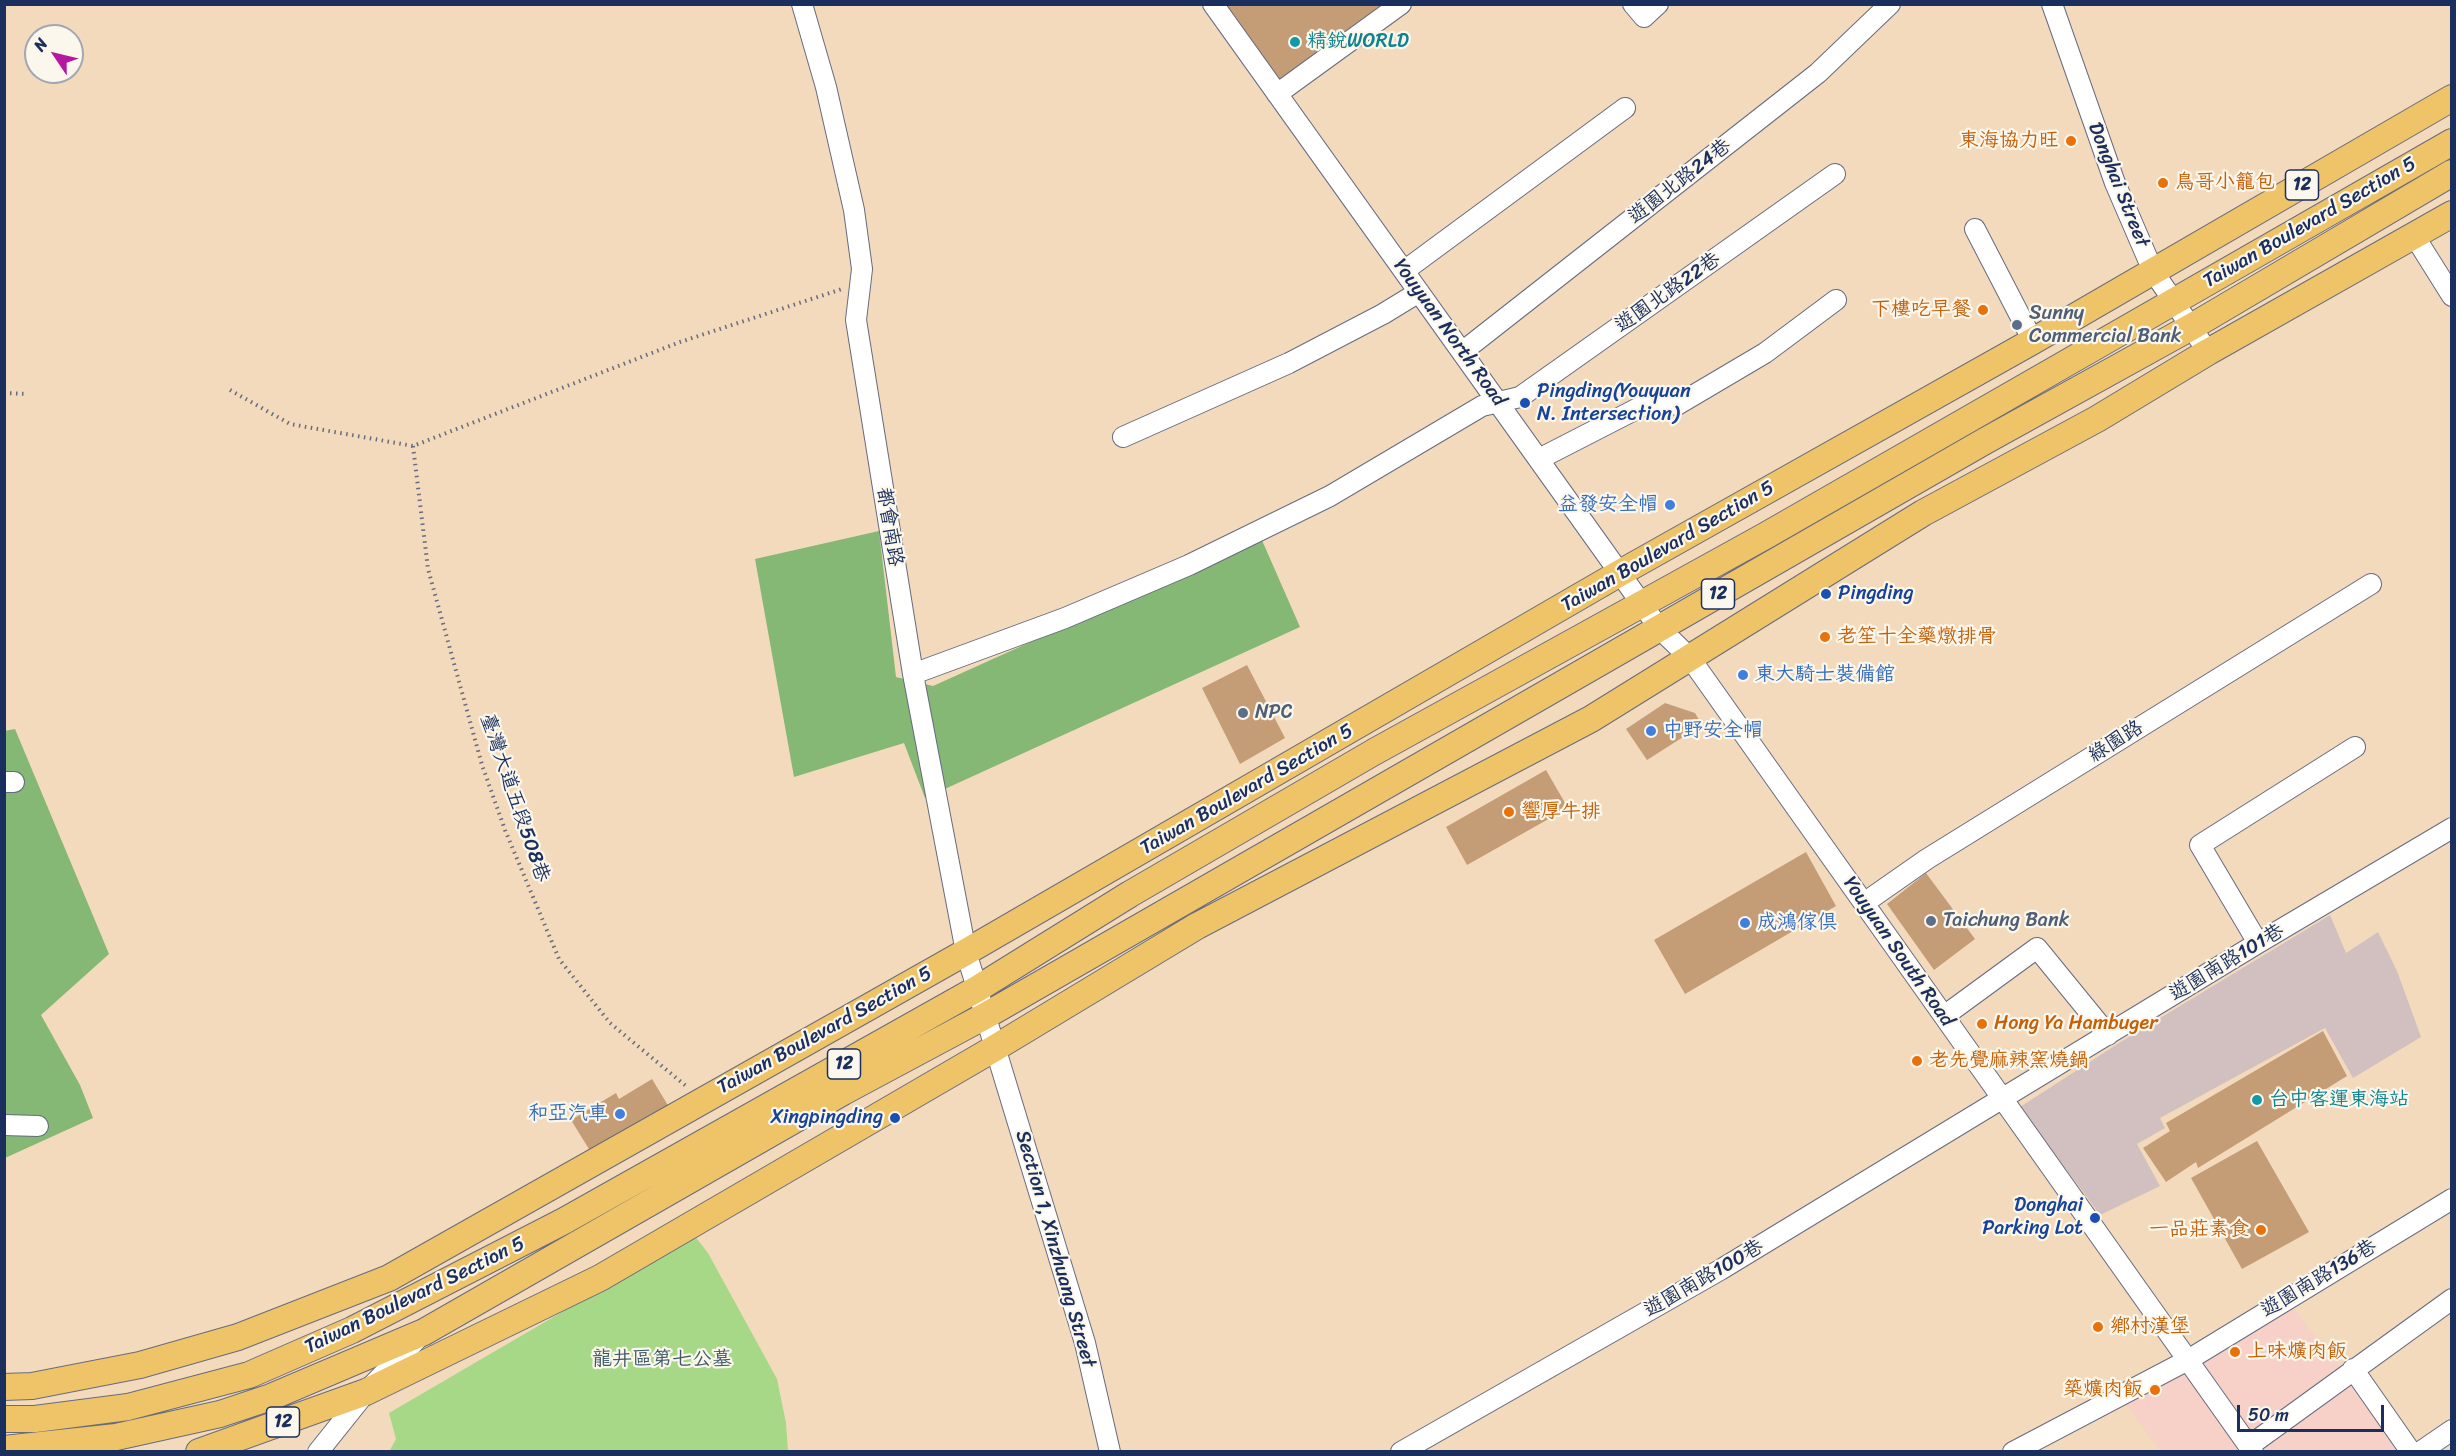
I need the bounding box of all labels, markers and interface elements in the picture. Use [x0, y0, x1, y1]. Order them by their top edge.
north arrow [24, 24, 84, 84]
place label: 精銳WORLD [1307, 30, 1409, 54]
text: N [25, 32, 56, 57]
marker: 精銳WORLD [1288, 35, 1302, 49]
street label: Donghai Street [2082, 119, 2154, 251]
place label: 東海協力旺 [1959, 129, 2059, 153]
street label: 遊園北路24巷 [1624, 134, 1736, 230]
marker: 東海協力旺 [2064, 134, 2078, 148]
street label: Taiwan Boulevard Section 5 [2199, 152, 2421, 294]
road number: 12 [2286, 170, 2318, 200]
place label: 鳥哥小籠包 [2175, 171, 2275, 195]
marker: 鳥哥小籠包 [2156, 176, 2170, 190]
street label: 遊園北路22巷 [1611, 248, 1725, 338]
street label: Youyuan North Road [1387, 255, 1511, 411]
place label: 下樓吃早餐 [1871, 298, 1971, 322]
place label: Sunny Commercial Bank [2029, 302, 2181, 349]
marker: 下樓吃早餐 [1976, 303, 1990, 317]
marker: Sunny Commercial Bank [2010, 318, 2024, 332]
place label: Pingding(Youyuan N. Intersection) [1537, 380, 1691, 427]
marker: Pingding(Youyuan N. Intersection) [1518, 396, 1532, 410]
street label: Taiwan Boulevard Section 5 [1557, 476, 1779, 618]
street label: 都會南路 [871, 486, 907, 568]
place label: 益發安全帽 [1558, 493, 1658, 517]
marker: 益發安全帽 [1663, 498, 1677, 512]
road number: 12 [1702, 579, 1734, 609]
place label: Pingding [1838, 582, 1913, 606]
marker: Pingding [1819, 587, 1833, 601]
place label: 老笙十全藥燉排骨 [1837, 625, 1997, 649]
marker: 老笙十全藥燉排骨 [1818, 630, 1832, 644]
place label: 東大騎士裝備館 [1755, 663, 1895, 687]
marker: 東大騎士裝備館 [1736, 668, 1750, 682]
place label: NPC [1255, 701, 1293, 725]
marker: NPC [1236, 706, 1250, 720]
street label: 臺灣大道五段508巷 [474, 710, 554, 886]
street label: 綠園路 [2084, 716, 2148, 768]
street label: Taiwan Boulevard Section 5 [1136, 719, 1358, 861]
place label: 中野安全帽 [1663, 719, 1763, 743]
marker: 中野安全帽 [1644, 724, 1658, 738]
place label: 響厚牛排 [1521, 800, 1601, 824]
marker: 響厚牛排 [1502, 805, 1516, 819]
street label: Youyuan South Road [1837, 872, 1959, 1032]
place label: Taichung Bank [1943, 909, 2069, 933]
place label: 成鴻傢俱 [1757, 911, 1837, 935]
marker: Taichung Bank [1924, 914, 1938, 928]
marker: 成鴻傢俱 [1738, 916, 1752, 930]
street label: 遊園南路101巷 [2165, 919, 2289, 1007]
street label: Taiwan Boulevard Section 5 [713, 962, 937, 1100]
place label: Hong Ya Hambuger [1994, 1012, 2157, 1036]
marker: Hong Ya Hambuger [1975, 1017, 1989, 1031]
road number: 12 [828, 1049, 860, 1079]
place label: 老先覺麻辣窯燒鍋 [1929, 1049, 2089, 1073]
marker: 老先覺麻辣窯燒鍋 [1910, 1054, 1924, 1068]
place label: 台中客運東海站 [2269, 1088, 2409, 1112]
marker: 台中客運東海站 [2250, 1093, 2264, 1107]
place label: 和亞汽車 [528, 1102, 608, 1126]
place label: Xingpingding [771, 1106, 883, 1130]
marker: 和亞汽車 [613, 1107, 627, 1121]
marker: Xingpingding [888, 1111, 902, 1125]
street label: Section 1, Xinzhuang Street [1010, 1128, 1100, 1370]
place label: Donghai Parking Lot [1982, 1194, 2083, 1241]
marker: Donghai Parking Lot [2088, 1211, 2102, 1225]
place label: 一品莊素食 [2149, 1218, 2249, 1242]
marker: 一品莊素食 [2254, 1223, 2268, 1237]
street label: Taiwan Boulevard Section 5 [301, 1232, 529, 1360]
street label: 遊園南路100巷 [1640, 1235, 1768, 1323]
street label: 遊園南路136巷 [2257, 1235, 2381, 1323]
place label: 鄉村漢堡 [2110, 1315, 2190, 1339]
marker: 鄉村漢堡 [2091, 1320, 2105, 1334]
place label: 上味爌肉飯 [2247, 1340, 2347, 1364]
marker: 上味爌肉飯 [2228, 1345, 2242, 1359]
park label: 龍井區第七公墓 [592, 1348, 732, 1372]
place label: 築爌肉飯 [2063, 1378, 2143, 1402]
marker: 築爌肉飯 [2148, 1383, 2162, 1397]
scale bar [2240, 1393, 2387, 1431]
text: 50 m [2248, 1399, 2289, 1431]
road number: 12 [266, 1407, 300, 1437]

